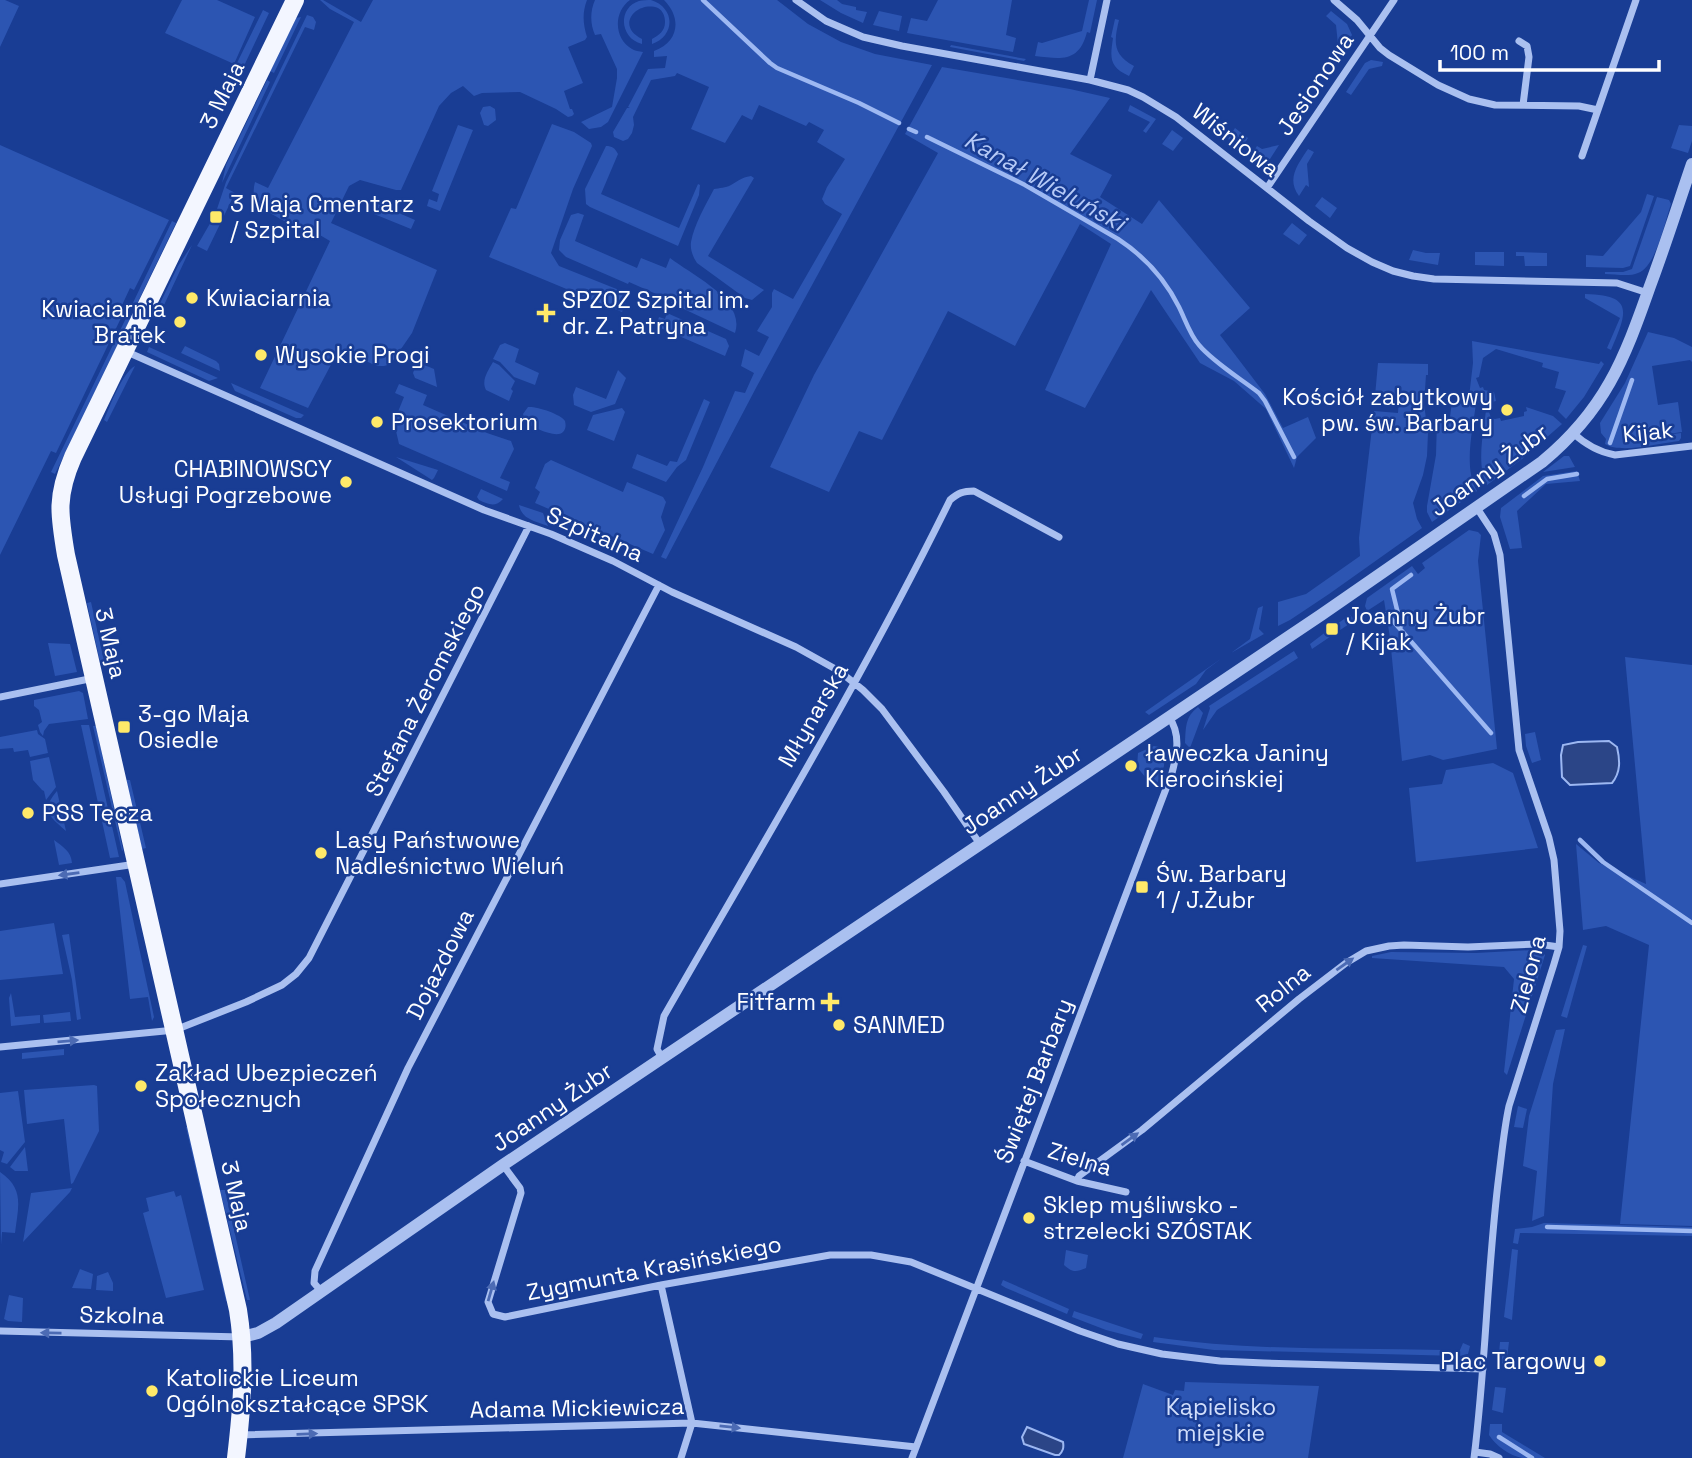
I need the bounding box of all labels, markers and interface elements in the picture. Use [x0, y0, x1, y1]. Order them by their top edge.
street label: Jesionowa [1270, 27, 1360, 141]
scale bar [1440, 28, 1659, 72]
text: 100 m [1450, 39, 1509, 66]
street label: 3 Maja [193, 56, 251, 134]
street label: Wiśniowa [1186, 96, 1286, 184]
water label: Kanał Wieluński [959, 124, 1134, 240]
place label: 3 Maja Cmentarz / Szpital [230, 189, 414, 245]
marker: 3 Maja Cmentarz / Szpital [208, 209, 224, 225]
place label: Kwiaciarnia [206, 283, 331, 313]
place label: SPZOZ Szpital im. dr. Z. Patryna [562, 285, 750, 341]
marker: Kwiaciarnia [184, 290, 200, 306]
place label: Kwiaciarnia Bratek [41, 294, 166, 350]
marker: SPZOZ Szpital im. dr. Z. Patryna [536, 303, 556, 323]
marker: Kwiaciarnia Bratek [172, 314, 188, 330]
place label: Wysokie Progi [275, 340, 430, 370]
marker: Wysokie Progi [253, 347, 269, 363]
place label: Kościół zabytkowy pw. św. Barbary [1282, 382, 1493, 438]
marker: Kościół zabytkowy pw. św. Barbary [1499, 402, 1515, 418]
place label: Prosektorium [391, 407, 538, 437]
marker: Prosektorium [369, 414, 385, 430]
street label: Kijak [1621, 414, 1675, 450]
street label: Joanny Żubr [1424, 417, 1554, 523]
place label: CHABINOWSCY Usługi Pogrzebowe [119, 454, 332, 510]
marker: CHABINOWSCY Usługi Pogrzebowe [338, 474, 354, 490]
street label: Szpitalna [542, 499, 648, 569]
street label: Stefana Żeromskiego [358, 578, 492, 802]
place label: Joanny Żubr / Kijak [1346, 601, 1485, 657]
street label: 3 Maja [88, 605, 134, 681]
marker: Joanny Żubr / Kijak [1324, 621, 1340, 637]
street label: Młynarska [771, 657, 855, 773]
place label: 3-go Maja Osiedle [138, 699, 249, 755]
marker: 3-go Maja Osiedle [116, 719, 132, 735]
place label: ławeczka Janiny Kierocińskiej [1145, 738, 1329, 794]
street label: Joanny Żubr [956, 739, 1088, 841]
marker: ławeczka Janiny Kierocińskiej [1123, 758, 1139, 774]
place label: PSS Tęcza [42, 798, 153, 828]
marker: PSS Tęcza [20, 805, 36, 821]
place label: Lasy Państwowe Nadleśnictwo Wieluń [335, 825, 564, 881]
marker: Lasy Państwowe Nadleśnictwo Wieluń [313, 845, 329, 861]
place label: Św. Barbary 1 / J.Żubr [1156, 859, 1287, 915]
one-way arrow [58, 869, 80, 880]
marker: Św. Barbary 1 / J.Żubr [1134, 879, 1150, 895]
street label: Dojazdowa [399, 904, 481, 1024]
street label: Zielona [1503, 932, 1553, 1016]
street label: Rolna [1250, 957, 1316, 1019]
one-way arrow [1336, 957, 1354, 971]
place label: Fitfarm [736, 987, 816, 1017]
marker: Fitfarm [822, 994, 838, 1010]
street label: Świętej Barbary [989, 994, 1079, 1168]
place label: SANMED [853, 1010, 945, 1040]
marker: SANMED [831, 1017, 847, 1033]
one-way arrow [57, 1035, 79, 1046]
street label: Joanny Żubr [486, 1056, 618, 1158]
place label: Zakład Ubezpieczeń Społecznych [155, 1058, 378, 1114]
marker: Zakład Ubezpieczeń Społecznych [133, 1078, 149, 1094]
one-way arrow [1121, 1132, 1139, 1146]
street label: Zielna [1044, 1135, 1116, 1183]
street label: 3 Maja [214, 1158, 260, 1234]
place label: Sklep myśliwsko - strzelecki SZÓSTAK [1043, 1190, 1252, 1246]
marker: Sklep myśliwsko - strzelecki SZÓSTAK [1021, 1210, 1037, 1226]
street label: Zygmunta Krasińskiego [524, 1229, 784, 1307]
one-way arrow [487, 1280, 497, 1301]
street label: Szkolna [79, 1299, 165, 1331]
one-way arrow [40, 1327, 62, 1338]
place label: Plac Targowy [1440, 1346, 1586, 1376]
marker: Plac Targowy [1592, 1353, 1608, 1369]
place label: Katolickie Liceum Ogólnokształcące SPSK [166, 1363, 429, 1419]
marker: Katolickie Liceum Ogólnokształcące SPSK [144, 1383, 160, 1399]
street label: Adama Mickiewicza [469, 1391, 685, 1425]
park label: Kąpielisko miejskie [1166, 1392, 1276, 1448]
one-way arrow [719, 1422, 741, 1433]
one-way arrow [296, 1428, 318, 1440]

